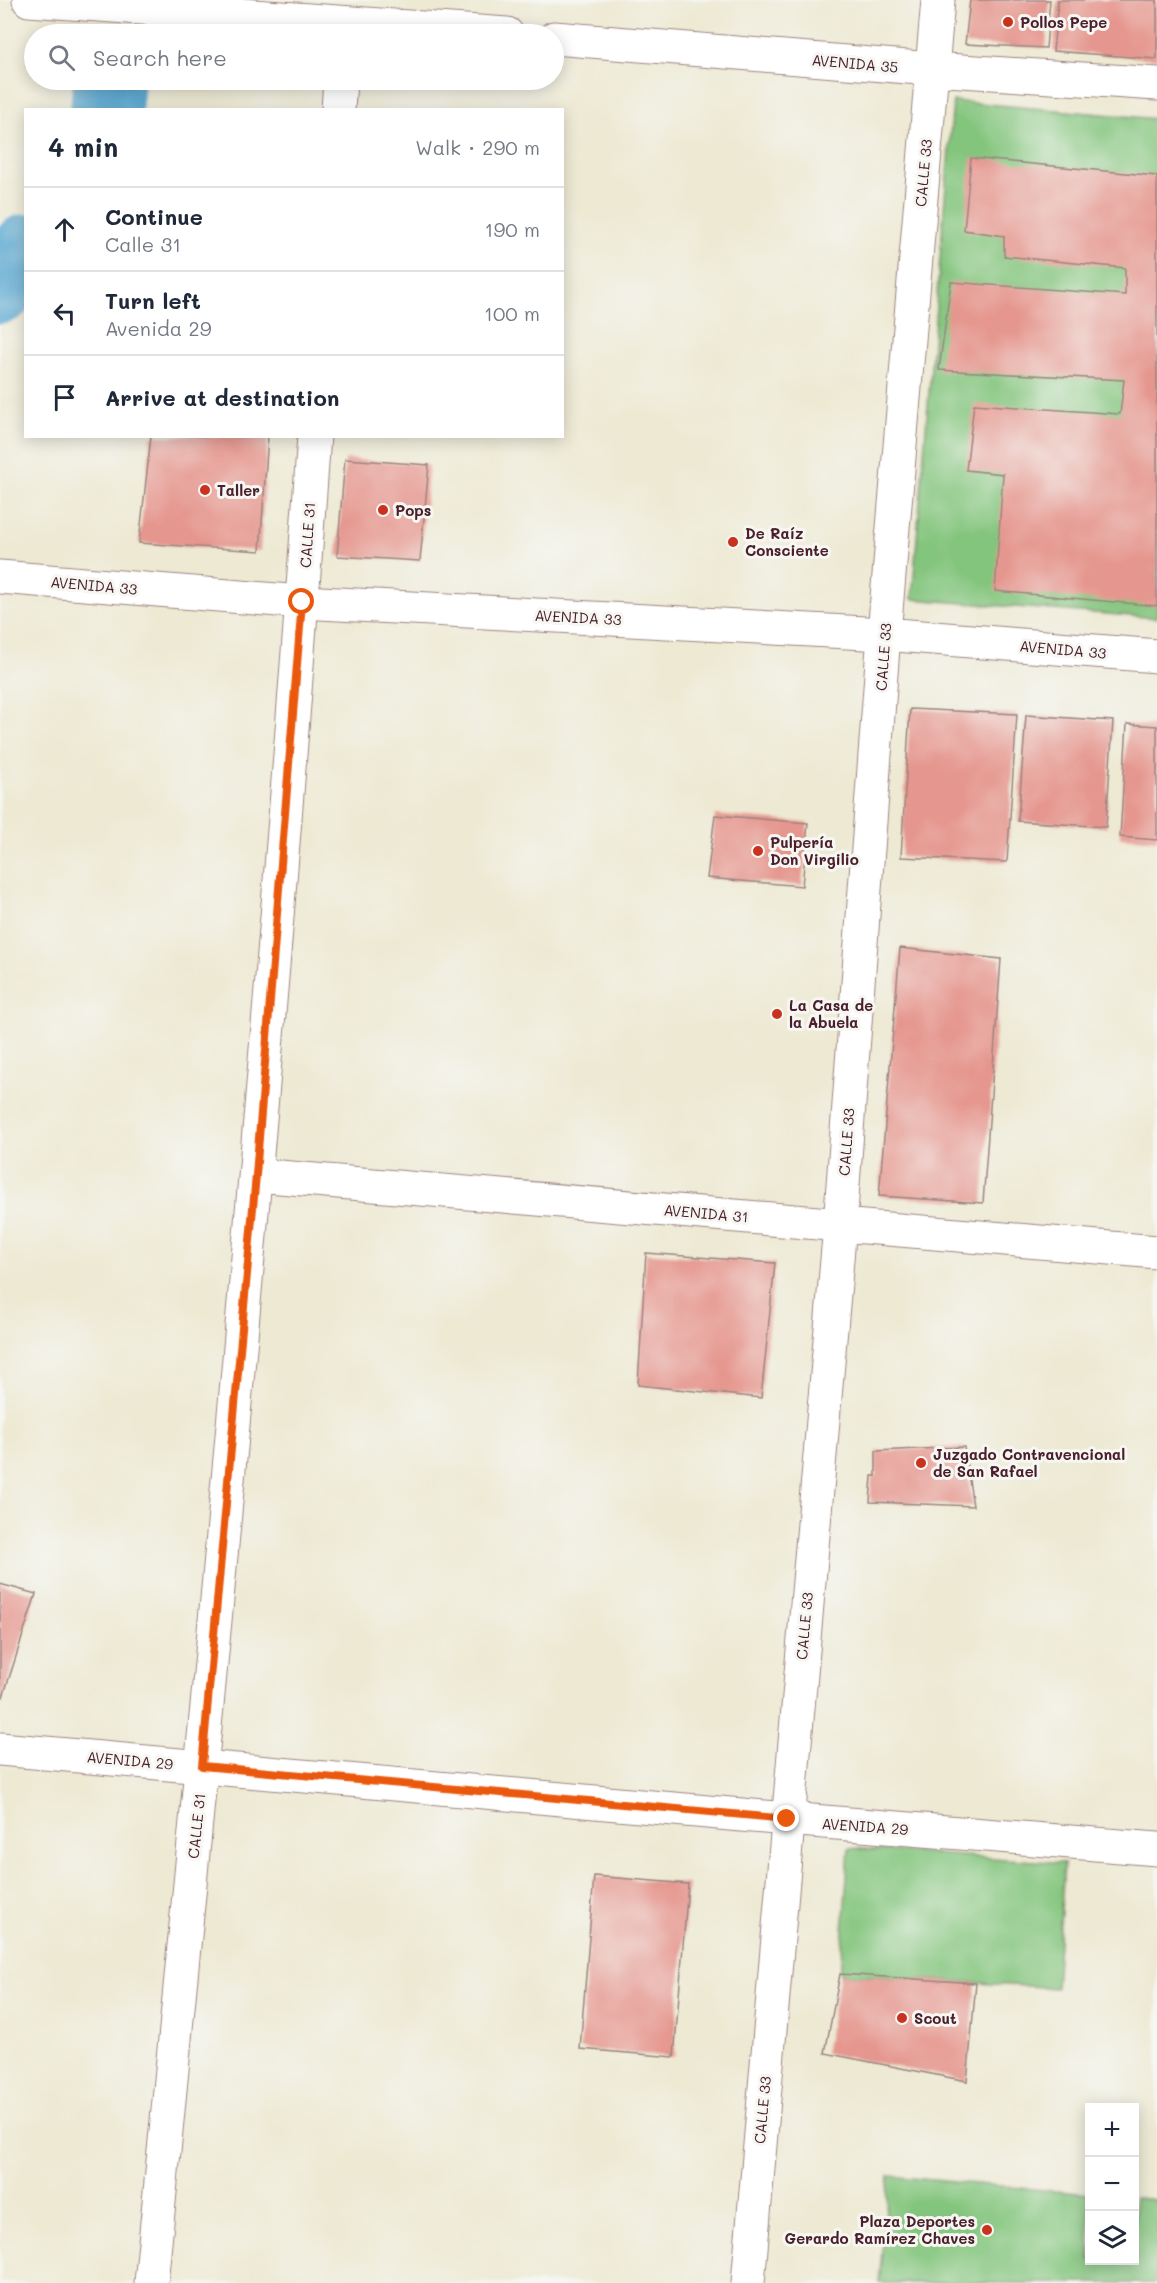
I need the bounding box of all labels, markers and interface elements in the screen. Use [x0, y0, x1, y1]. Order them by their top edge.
place label: Pollos Pepe [1020, 12, 1107, 32]
marker: Pollos Pepe [1001, 15, 1015, 29]
search box [24, 24, 564, 90]
icon: search [45, 41, 78, 74]
text: Search here [93, 43, 227, 72]
street label: AVENIDA 35 [811, 49, 899, 77]
text: 4 min [48, 130, 118, 164]
text: Walk · 290 m [415, 134, 540, 160]
street label: CALLE 33 [910, 138, 936, 208]
text: Continue [105, 202, 203, 231]
icon: ahead [48, 213, 81, 246]
text: 190 m [485, 216, 540, 242]
text: Calle 31 [105, 231, 181, 257]
text: Turn left [105, 286, 201, 315]
icon: left [48, 297, 81, 330]
text: 100 m [484, 300, 540, 326]
text: Avenida 29 [105, 315, 212, 341]
icon: arrive [48, 381, 81, 414]
text: Arrive at destination [105, 383, 340, 412]
place label: Taller [217, 480, 260, 500]
marker: Taller [198, 483, 212, 497]
place label: Pops [395, 500, 431, 520]
street label: CALLE 31 [295, 501, 319, 569]
marker: Pops [376, 503, 390, 517]
place label: De Raíz Consciente [745, 523, 829, 560]
marker: De Raíz Consciente [726, 535, 740, 549]
street label: AVENIDA 33 [50, 571, 138, 599]
route start [288, 588, 314, 614]
street label: AVENIDA 33 [534, 605, 622, 629]
street label: CALLE 33 [871, 622, 895, 692]
street label: AVENIDA 33 [1019, 635, 1107, 663]
place label: Pulpería Don Virgilio [770, 832, 859, 869]
marker: Pulpería Don Virgilio [751, 844, 765, 858]
place label: La Casa de la Abuela [789, 995, 873, 1032]
marker: La Casa de la Abuela [770, 1007, 784, 1021]
street label: CALLE 33 [834, 1107, 858, 1177]
street label: AVENIDA 31 [663, 1199, 749, 1227]
place label: Juzgado Contravencional de San Rafael [933, 1444, 1125, 1481]
marker: Juzgado Contravencional de San Rafael [914, 1456, 928, 1470]
street label: CALLE 33 [791, 1591, 817, 1661]
street label: AVENIDA 29 [86, 1746, 174, 1774]
street label: CALLE 31 [183, 1792, 209, 1860]
route end [773, 1805, 799, 1831]
street label: AVENIDA 29 [821, 1813, 909, 1839]
place label: Scout [914, 2008, 957, 2028]
marker: Scout [895, 2011, 909, 2025]
street label: CALLE 33 [749, 2075, 775, 2145]
map controls [1085, 2103, 1139, 2265]
button: + [1085, 2103, 1139, 2157]
button: − [1085, 2157, 1139, 2211]
place label: Plaza Deportes Gerardo Ramírez Chaves [785, 2211, 975, 2248]
button: layers [1085, 2211, 1139, 2265]
marker: Plaza Deportes Gerardo Ramírez Chaves [980, 2223, 994, 2237]

